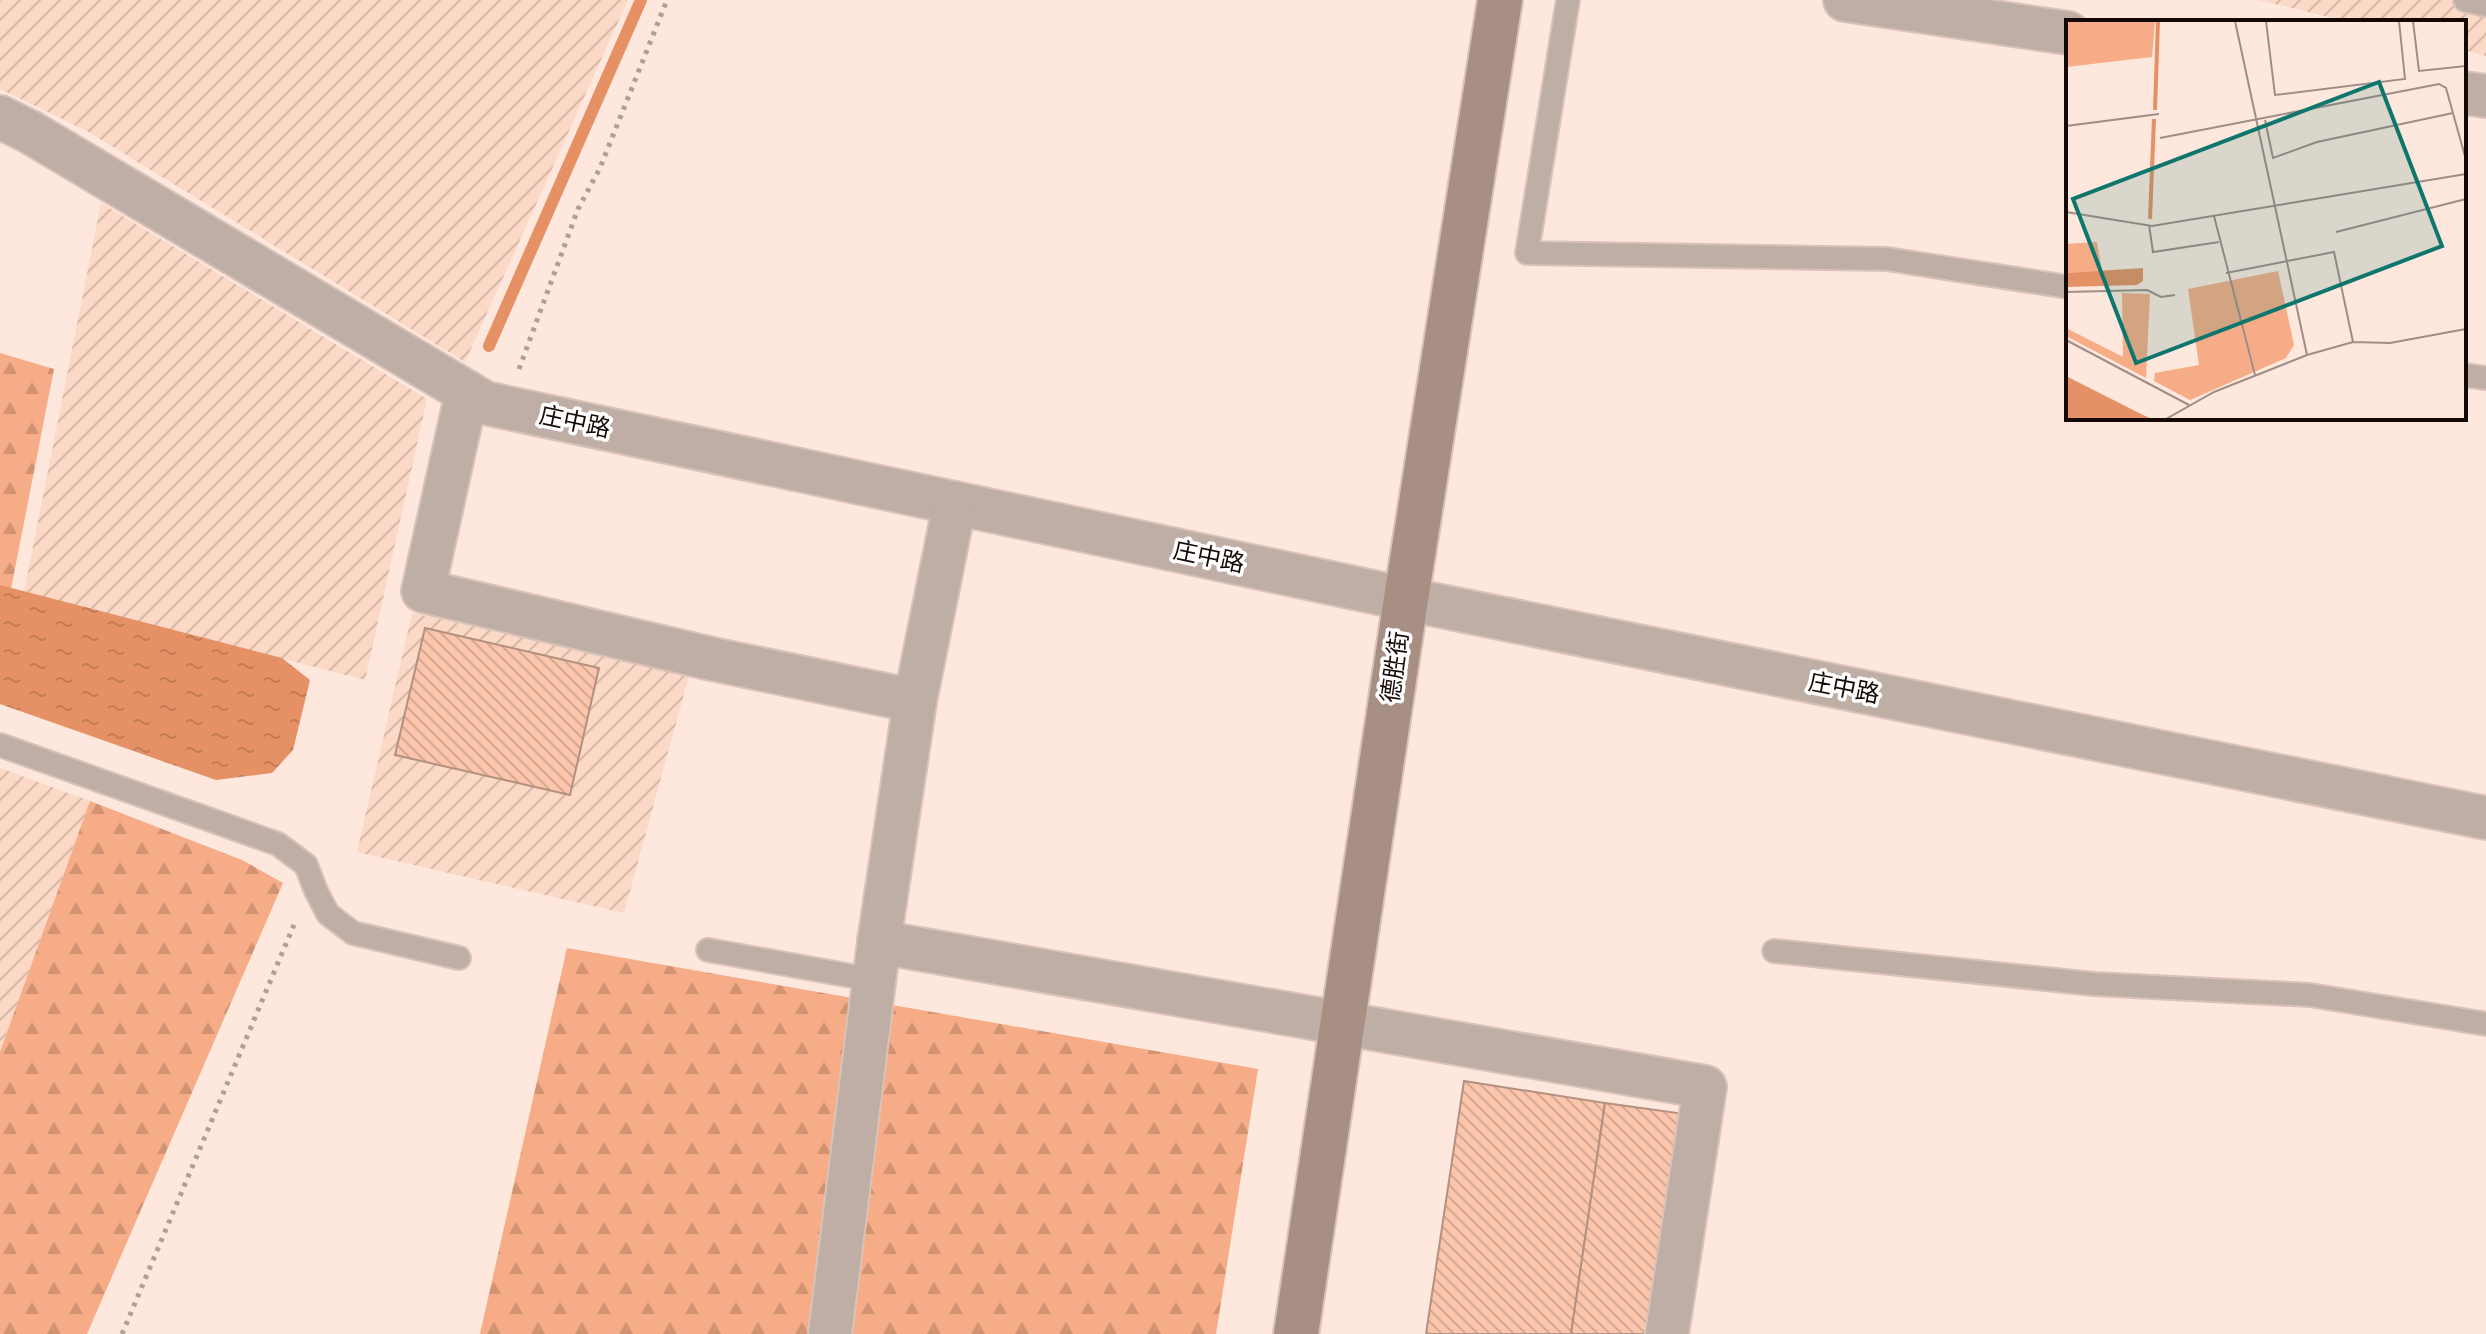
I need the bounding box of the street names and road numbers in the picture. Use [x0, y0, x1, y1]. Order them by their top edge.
street label: 庄中路 [537, 401, 613, 443]
street label: 庄中路 [1171, 536, 1247, 578]
street label: 德胜街 [1376, 629, 1414, 705]
street label: 庄中路 [1806, 667, 1882, 709]

